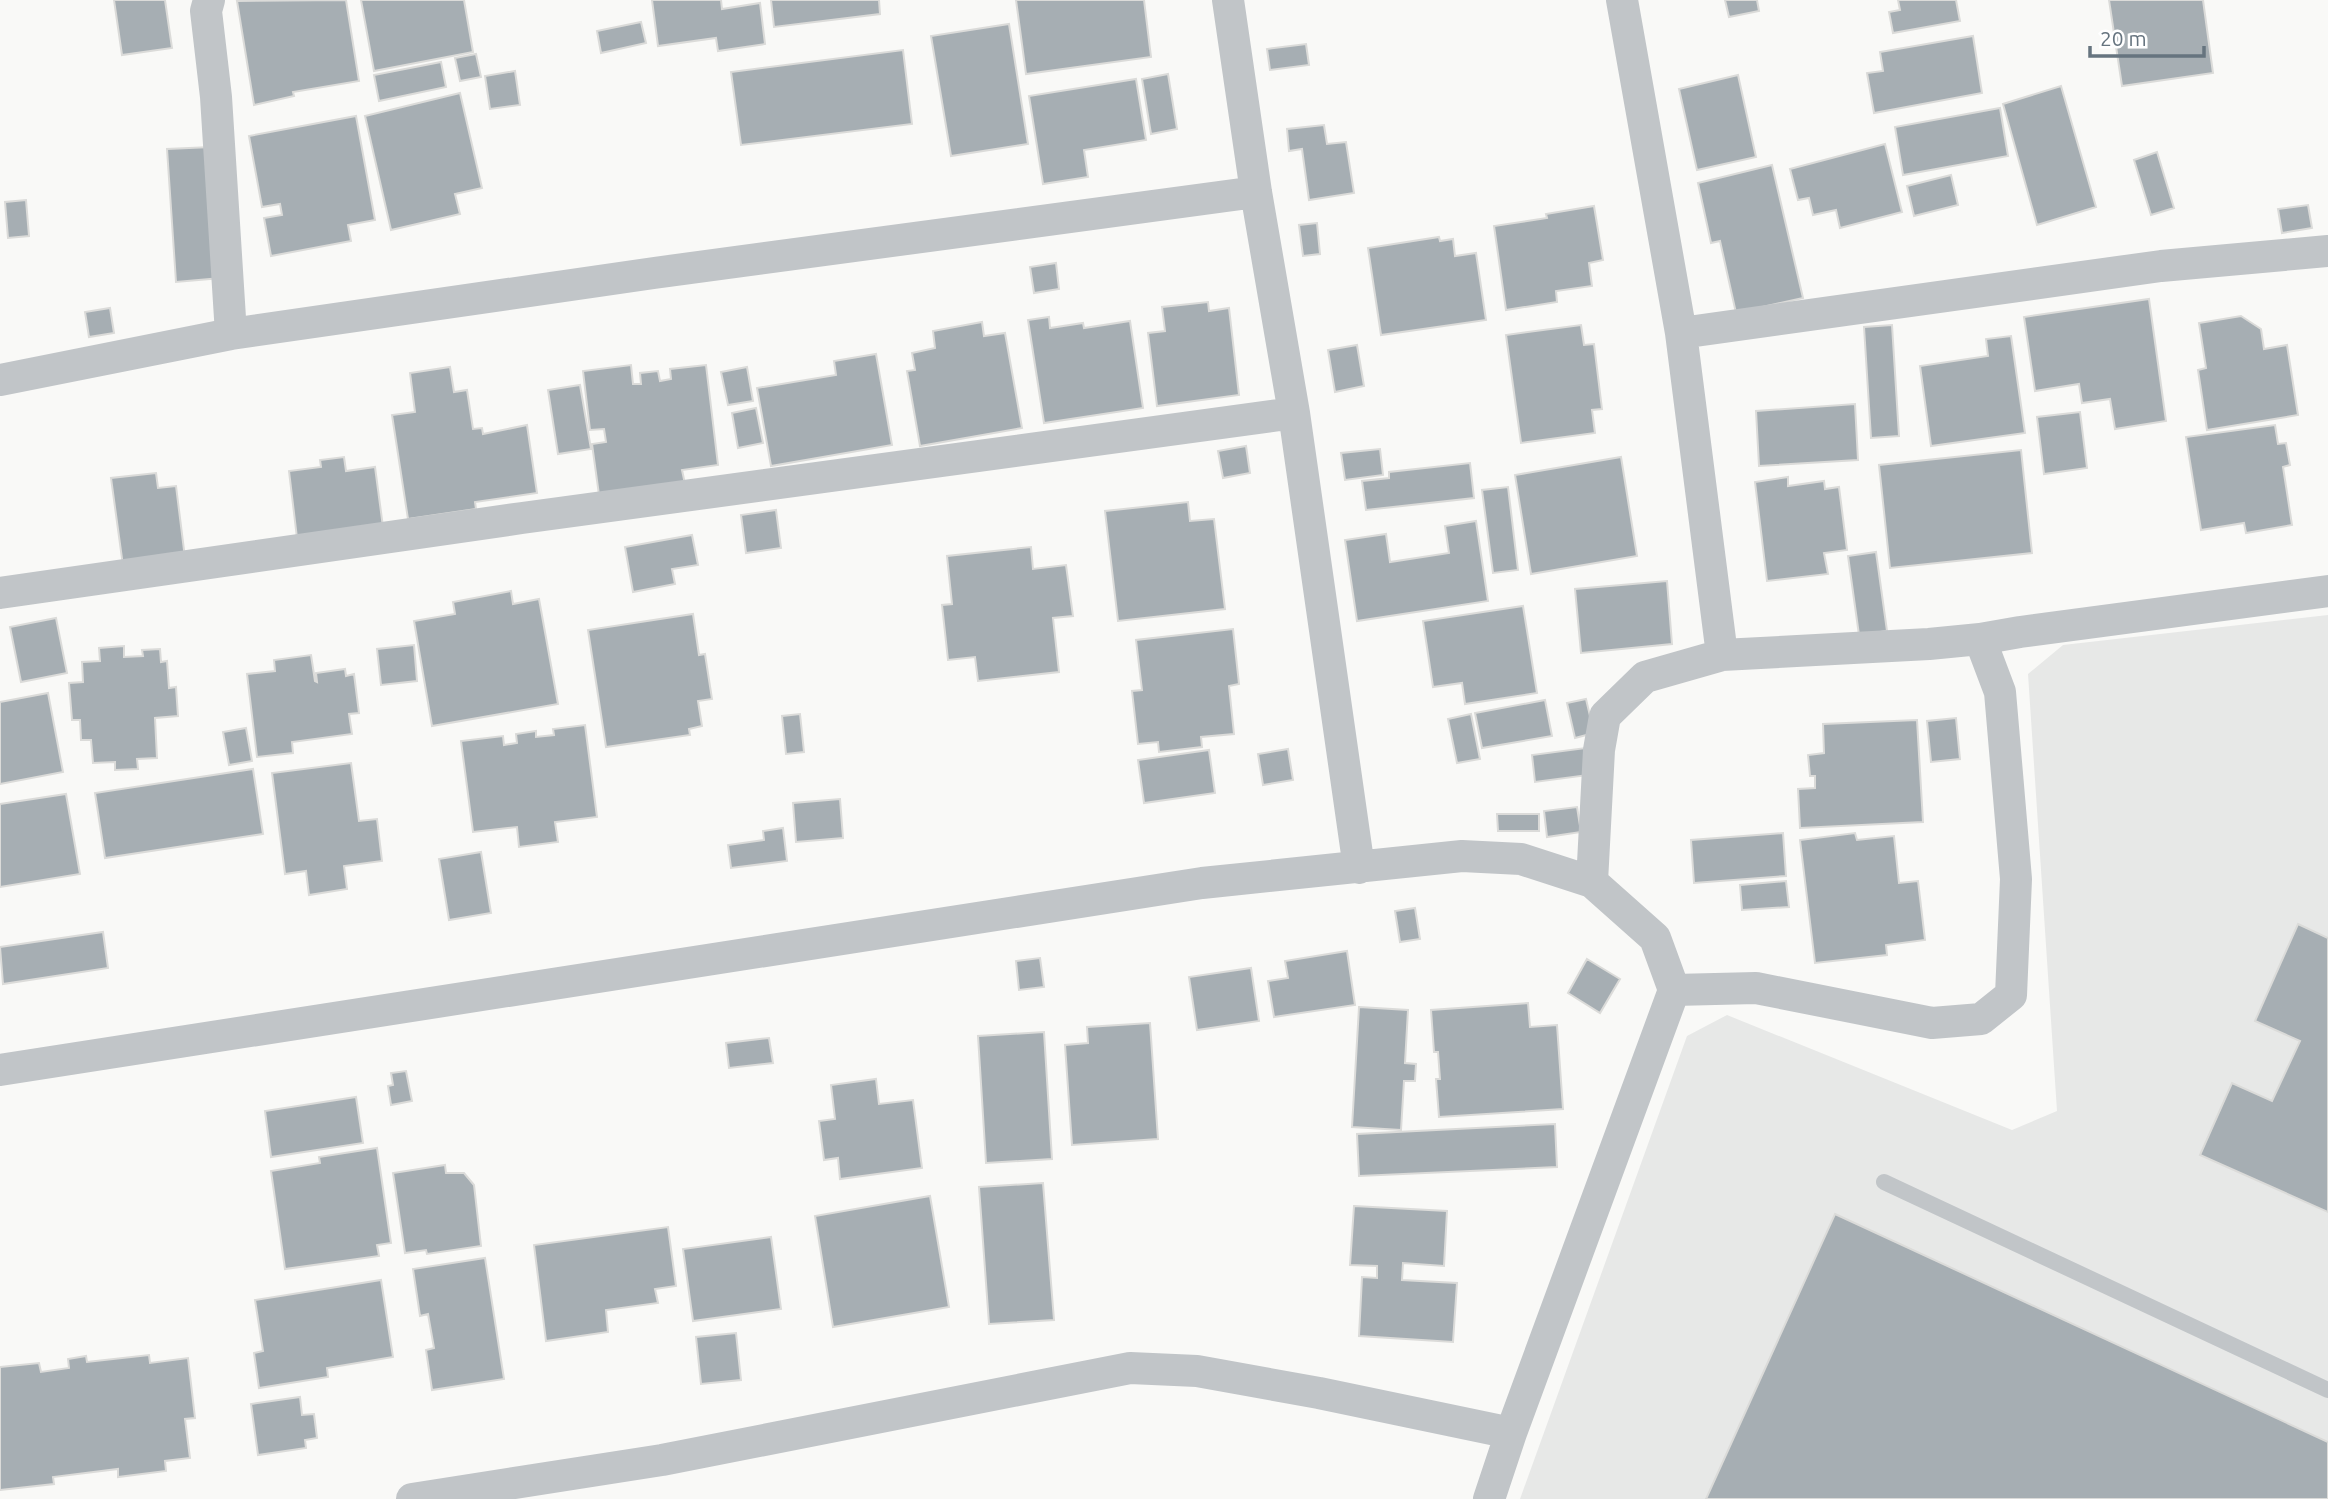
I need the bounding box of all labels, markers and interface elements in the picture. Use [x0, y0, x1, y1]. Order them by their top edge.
scale bar [2090, 14, 2204, 58]
text: 20 m [2100, 26, 2147, 50]

